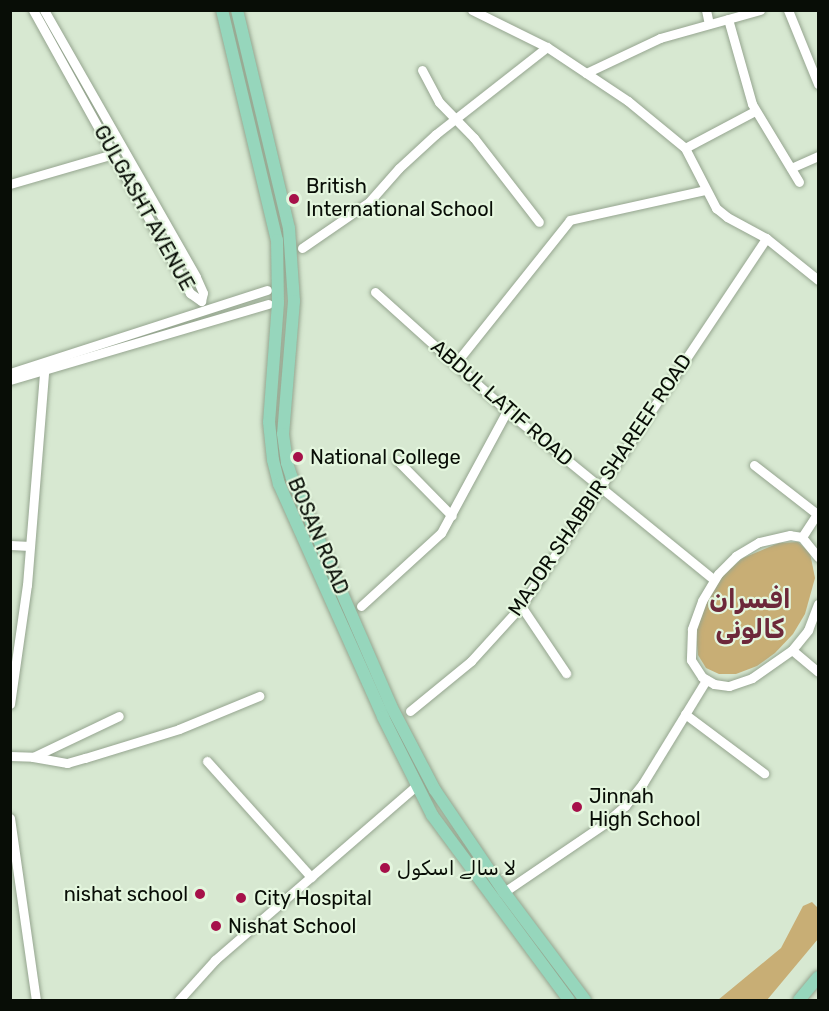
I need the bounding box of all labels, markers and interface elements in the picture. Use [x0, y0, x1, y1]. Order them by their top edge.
street label: GULGASHT AVENUE [88, 121, 200, 295]
place label: British International School [306, 175, 494, 222]
marker: British International School [287, 192, 301, 206]
street label: ABDUL LATIF ROAD [426, 335, 578, 471]
street label: MAJOR SHABBIR SHAREEF ROAD [503, 349, 697, 621]
place label: National College [310, 445, 461, 469]
marker: National College [291, 450, 305, 464]
street label: BOSAN ROAD [283, 474, 353, 598]
district label: افسران کالونی [709, 584, 791, 646]
place label: Jinnah High School [589, 784, 701, 831]
marker: Jinnah High School [570, 800, 584, 814]
place label: لا سالے اسکول [397, 856, 516, 880]
marker: لا سالے اسکول [378, 861, 392, 875]
place label: nishat school [64, 882, 188, 906]
place label: City Hospital [254, 886, 372, 910]
marker: nishat school [193, 887, 207, 901]
marker: City Hospital [232, 889, 250, 907]
place label: Nishat School [228, 914, 356, 938]
marker: Nishat School [209, 919, 223, 933]

